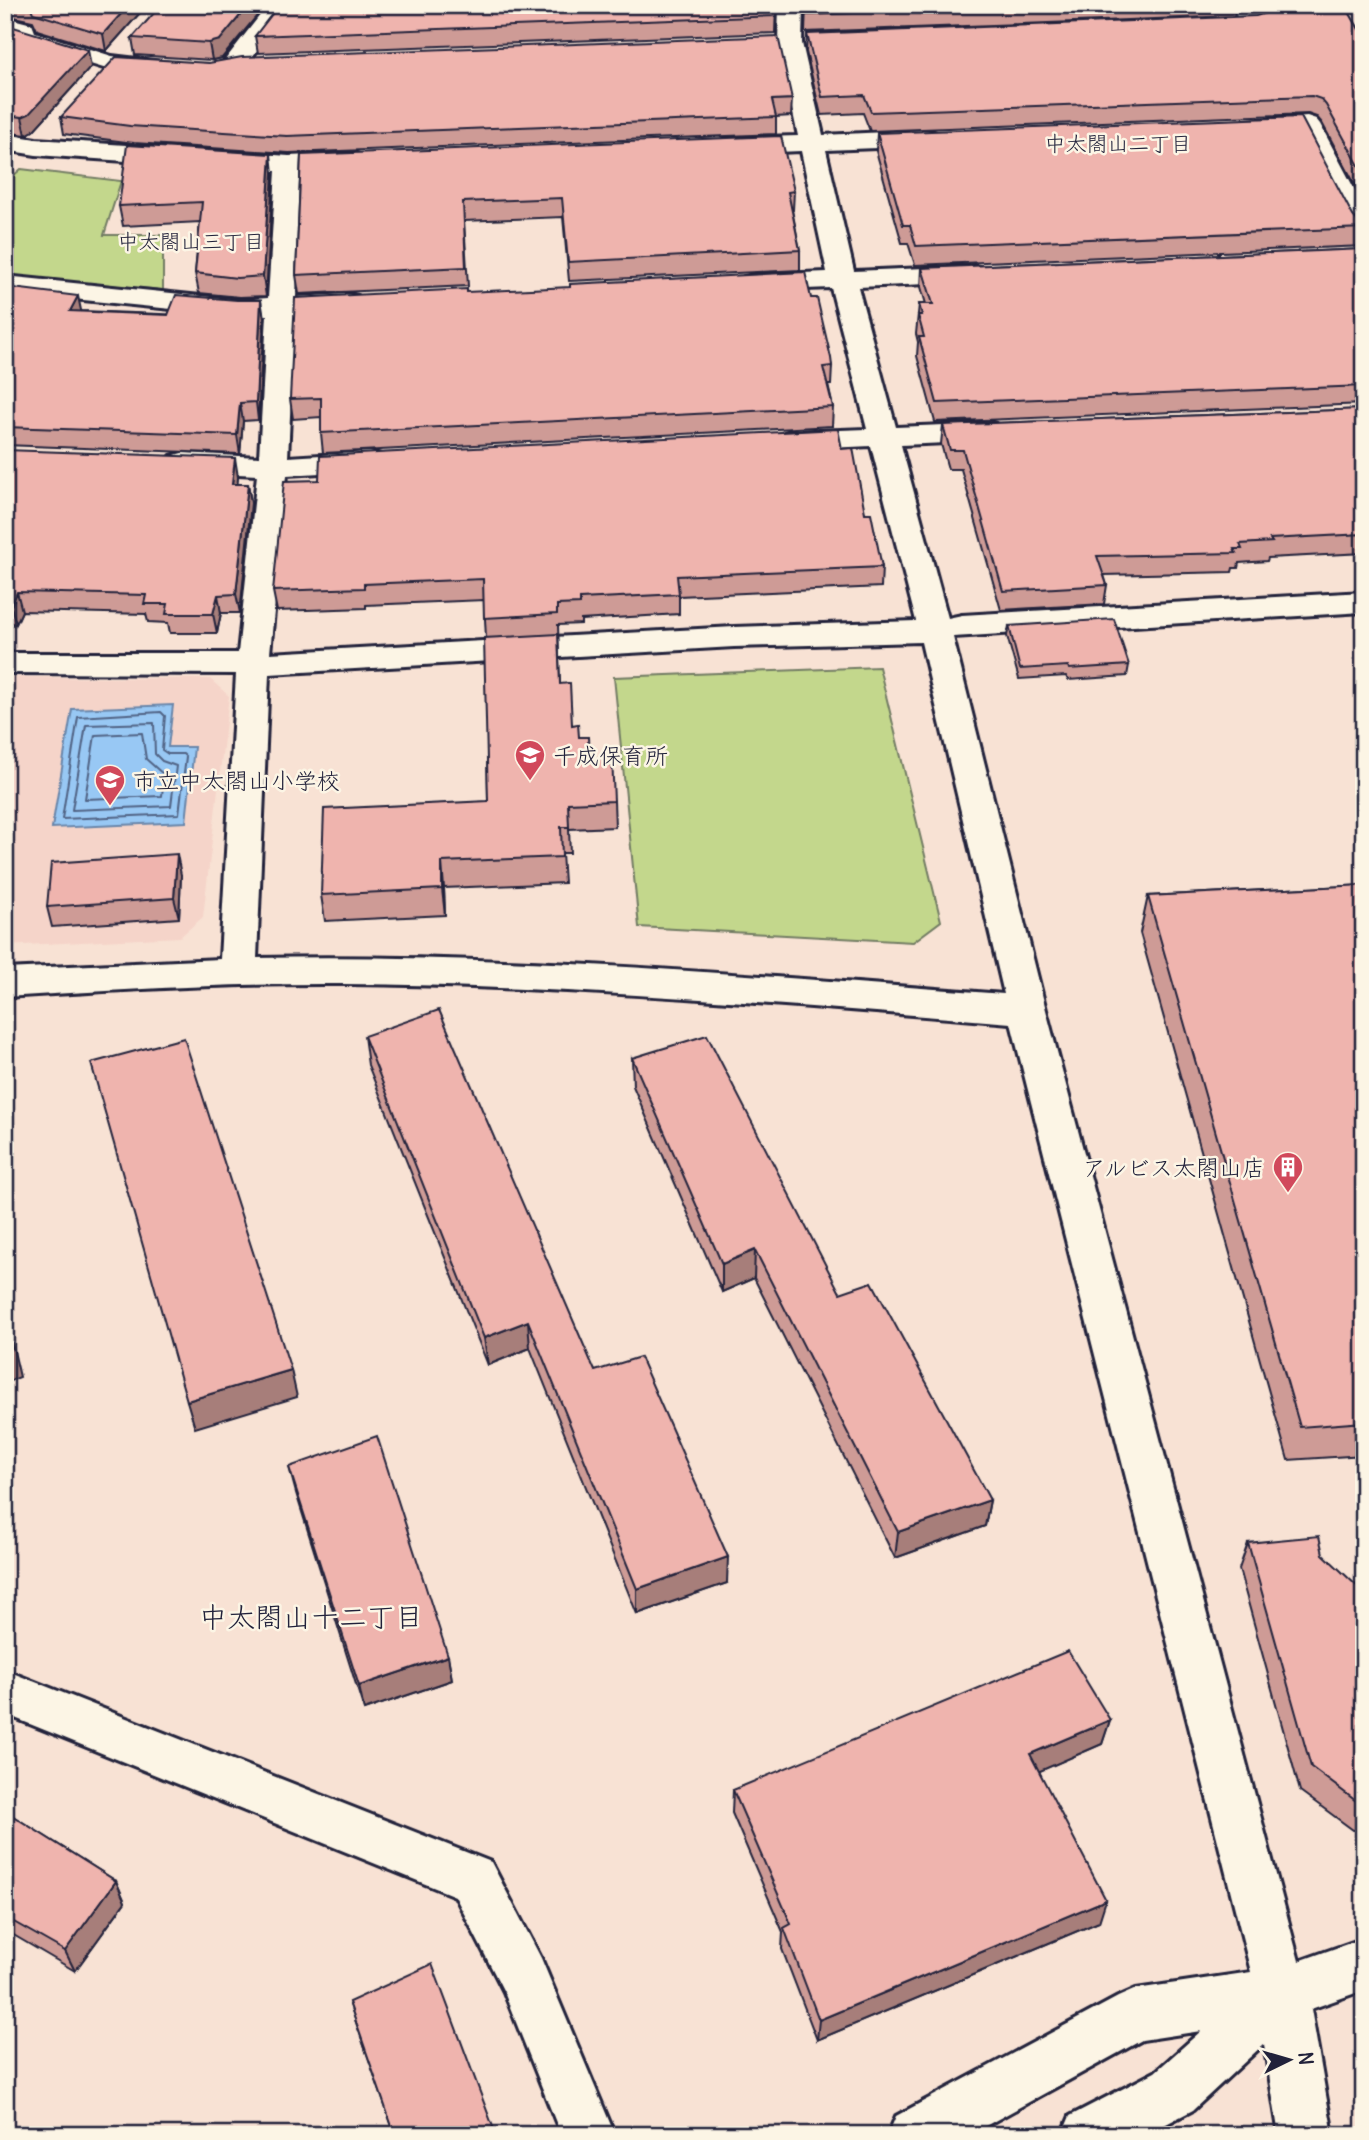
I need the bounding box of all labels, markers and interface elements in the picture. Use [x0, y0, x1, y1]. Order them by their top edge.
district label: 中太閤山二丁目 [1045, 130, 1192, 157]
district label: 中太閤山三丁目 [118, 228, 265, 255]
school or university icon: 千成保育所 [513, 738, 547, 782]
place label: 千成保育所 [553, 741, 668, 770]
school or university icon: 市立中太閤山小学校 [93, 763, 127, 807]
place label: 市立中太閤山小学校 [133, 766, 340, 795]
building icon: アルビス太閤山店 [1271, 1150, 1305, 1194]
place label: アルビス太閤山店 [1082, 1153, 1265, 1182]
district label: 中太閤山十二丁目 [199, 1599, 423, 1635]
north arrow [1254, 2024, 1324, 2094]
text: N [1293, 2051, 1318, 2066]

